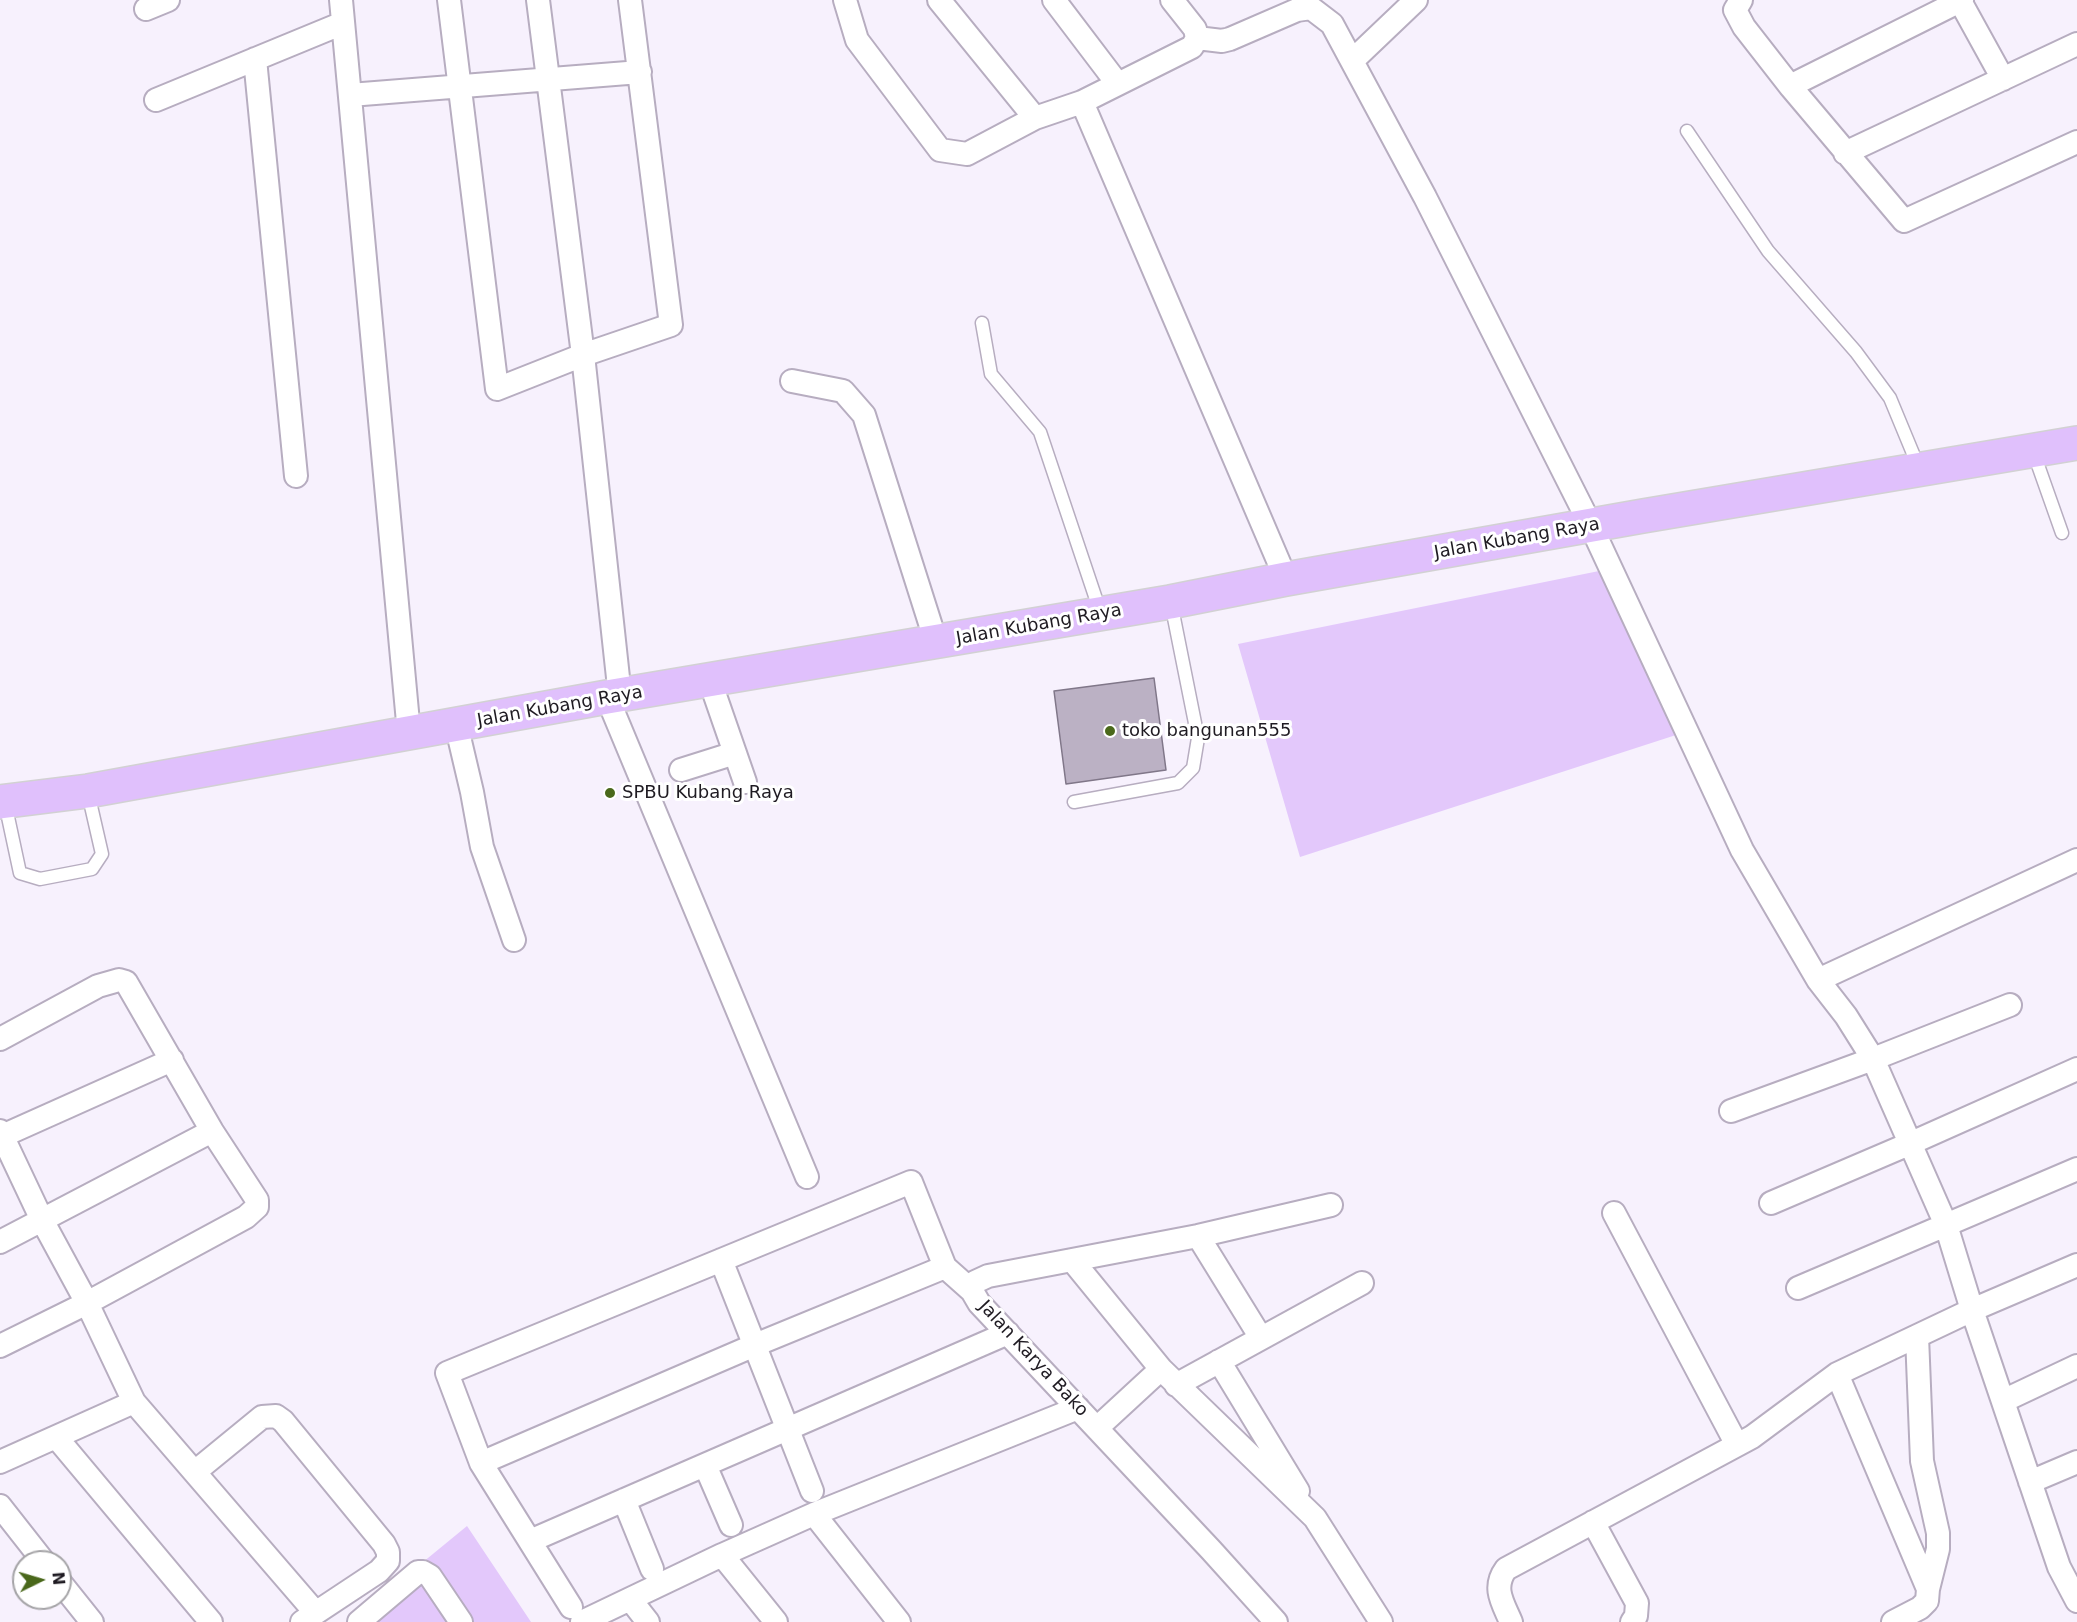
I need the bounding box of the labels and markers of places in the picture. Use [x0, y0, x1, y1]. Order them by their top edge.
place label: toko bangunan555 [1122, 720, 1291, 742]
marker: toko bangunan555 [1103, 724, 1117, 738]
place label: SPBU Kubang Raya [622, 782, 794, 804]
marker: SPBU Kubang Raya [603, 786, 617, 800]

